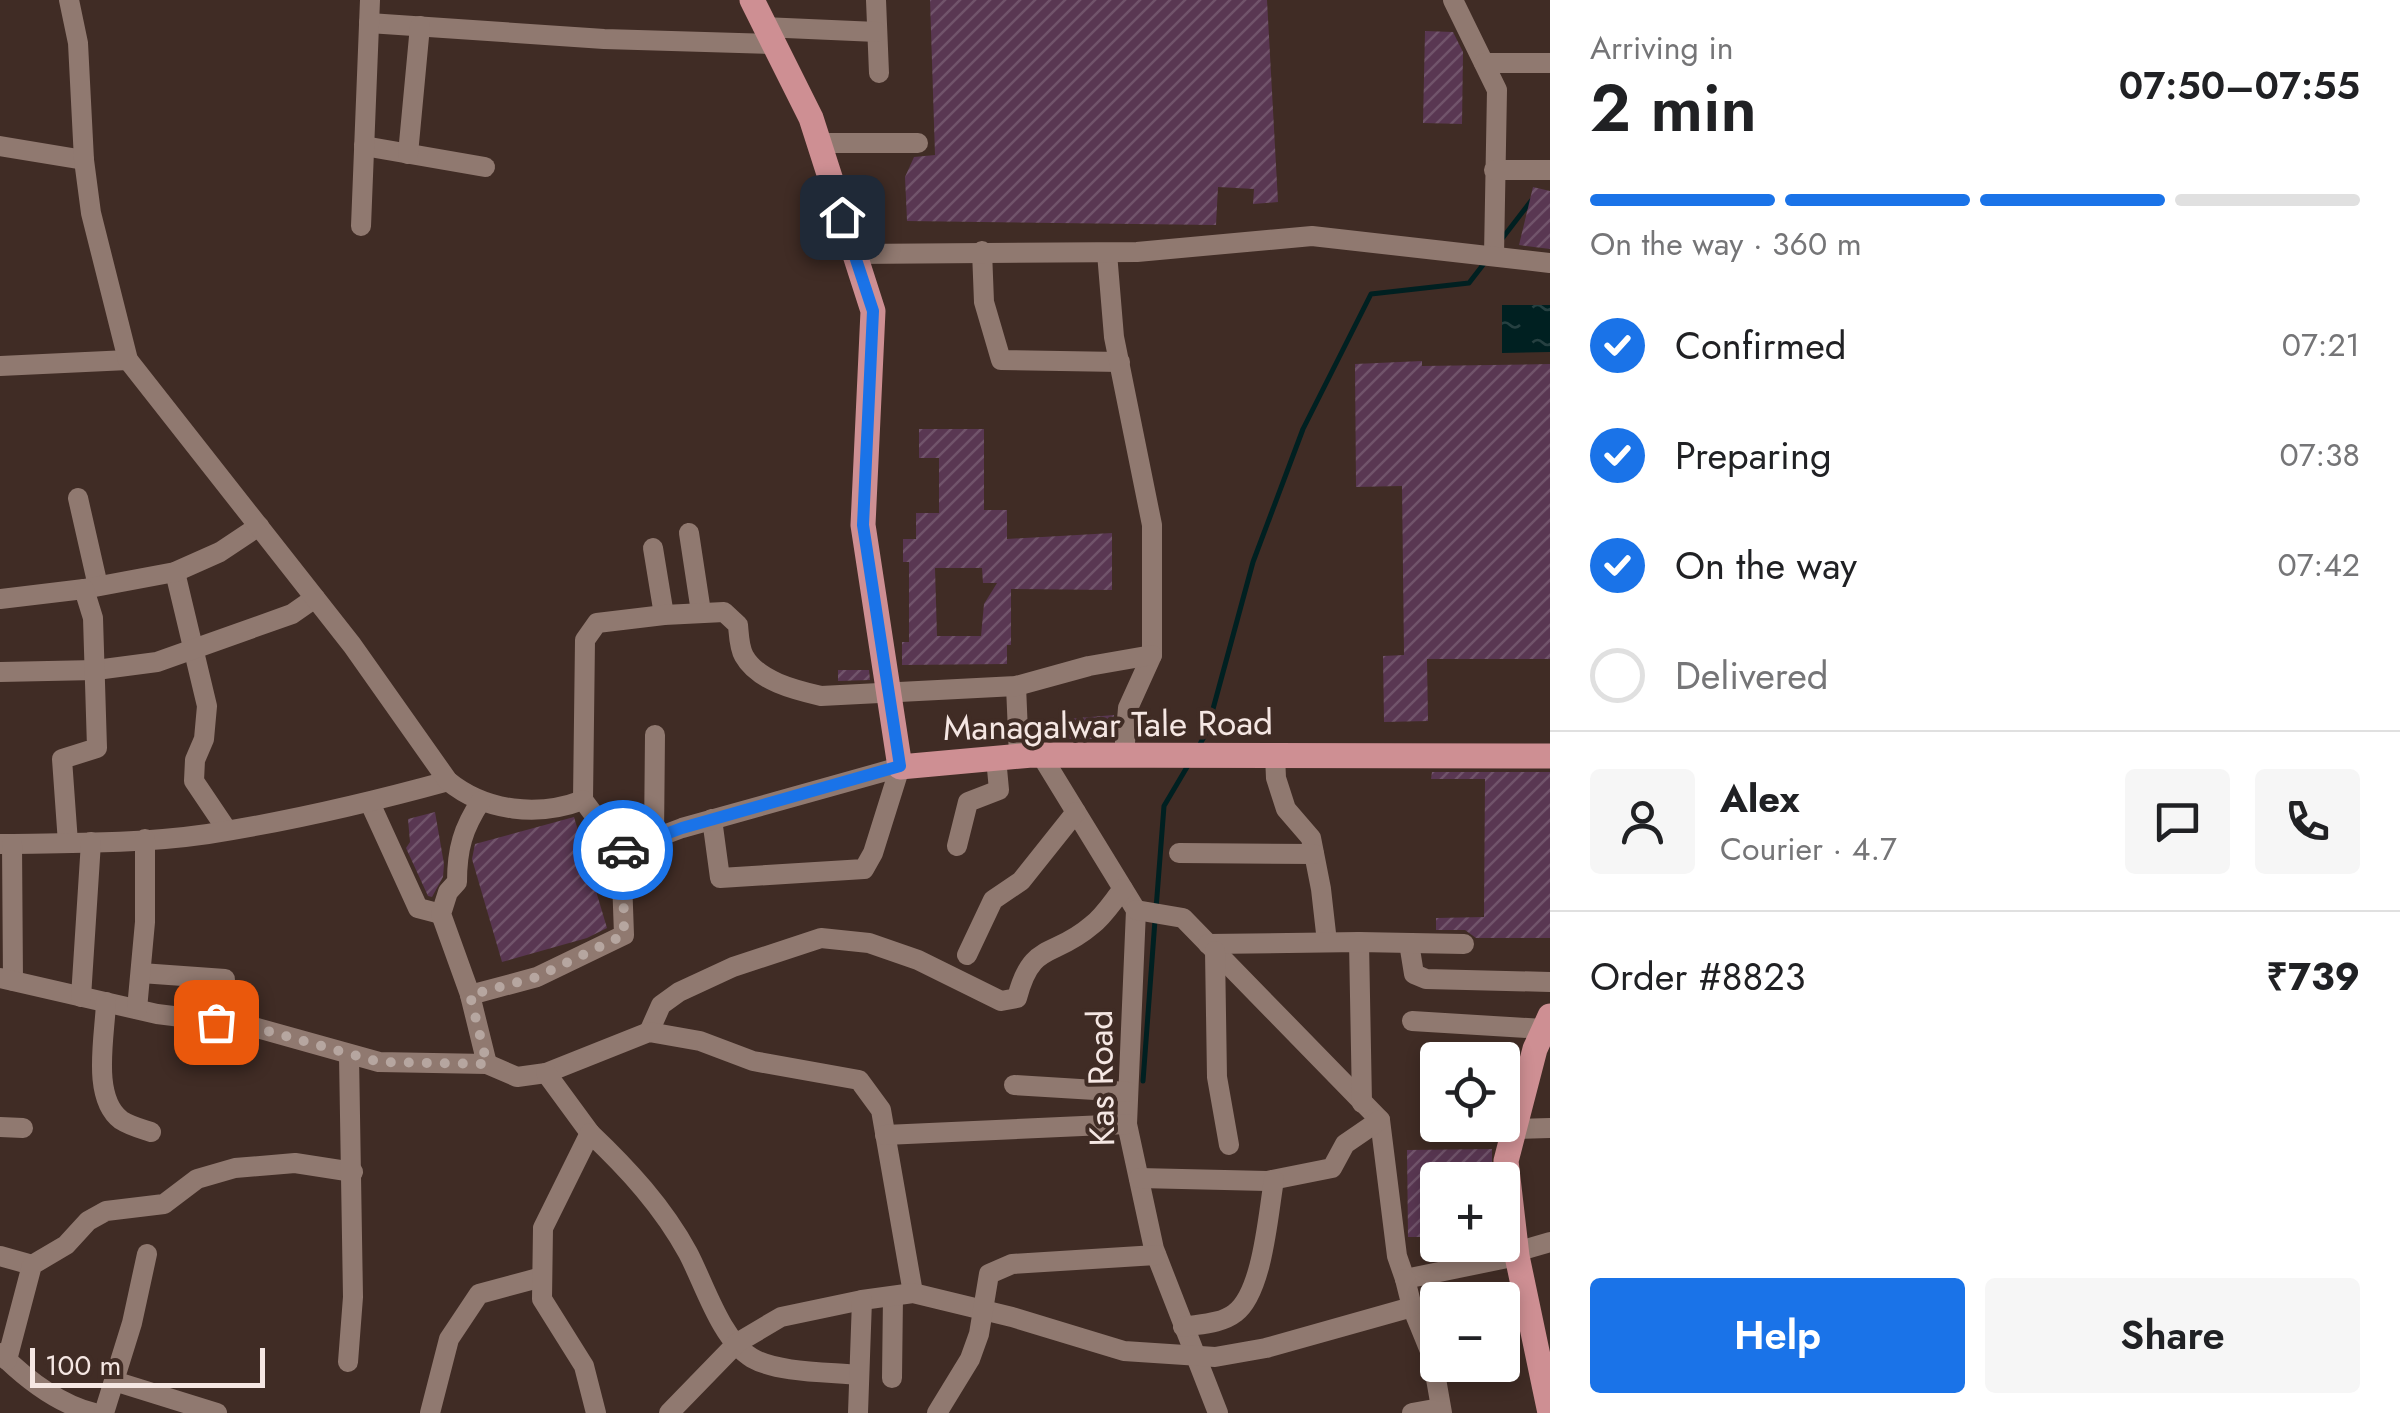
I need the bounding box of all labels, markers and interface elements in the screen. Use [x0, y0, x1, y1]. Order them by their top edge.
text: Arriving in [1590, 25, 1734, 71]
text: 07:50–07:55 [2119, 58, 2360, 113]
text: 2 min [1590, 61, 1757, 155]
pin [800, 175, 885, 260]
icon: home [815, 190, 870, 245]
text: On the way · 360 m [1590, 221, 1862, 267]
icon: check [1590, 318, 1645, 373]
text: Confirmed [1675, 318, 1846, 373]
text: 07:21 [2282, 322, 2360, 368]
icon: check [1590, 428, 1645, 483]
text: Preparing [1675, 428, 1832, 483]
text: 07:38 [2279, 432, 2360, 478]
icon: check [1590, 538, 1645, 593]
text: On the way [1675, 538, 1857, 593]
text: 07:42 [2278, 542, 2360, 588]
text: Delivered [1675, 648, 1828, 703]
street label: Managalwar Tale Road [943, 697, 1273, 753]
button: person [1590, 769, 1695, 874]
button: chat [2125, 769, 2230, 874]
button: phone [2255, 769, 2360, 874]
text: Alex [1720, 771, 1800, 826]
courier [573, 800, 673, 900]
icon: car [596, 823, 651, 878]
text: Courier · 4.7 [1720, 826, 1897, 872]
text: Order #8823 [1590, 949, 1806, 1004]
text: ₹739 [2266, 949, 2360, 1004]
pin [174, 980, 259, 1065]
icon: bag [189, 995, 244, 1050]
street label: Kas Road [1075, 1009, 1127, 1147]
map controls [1420, 1042, 1520, 1382]
button: locate [1420, 1042, 1520, 1142]
button: + [1420, 1162, 1520, 1262]
button: Help [1590, 1278, 1965, 1393]
button: Share [1985, 1278, 2360, 1393]
button: − [1420, 1282, 1520, 1382]
scale bar [30, 1343, 265, 1388]
text: 100 m [45, 1345, 121, 1386]

